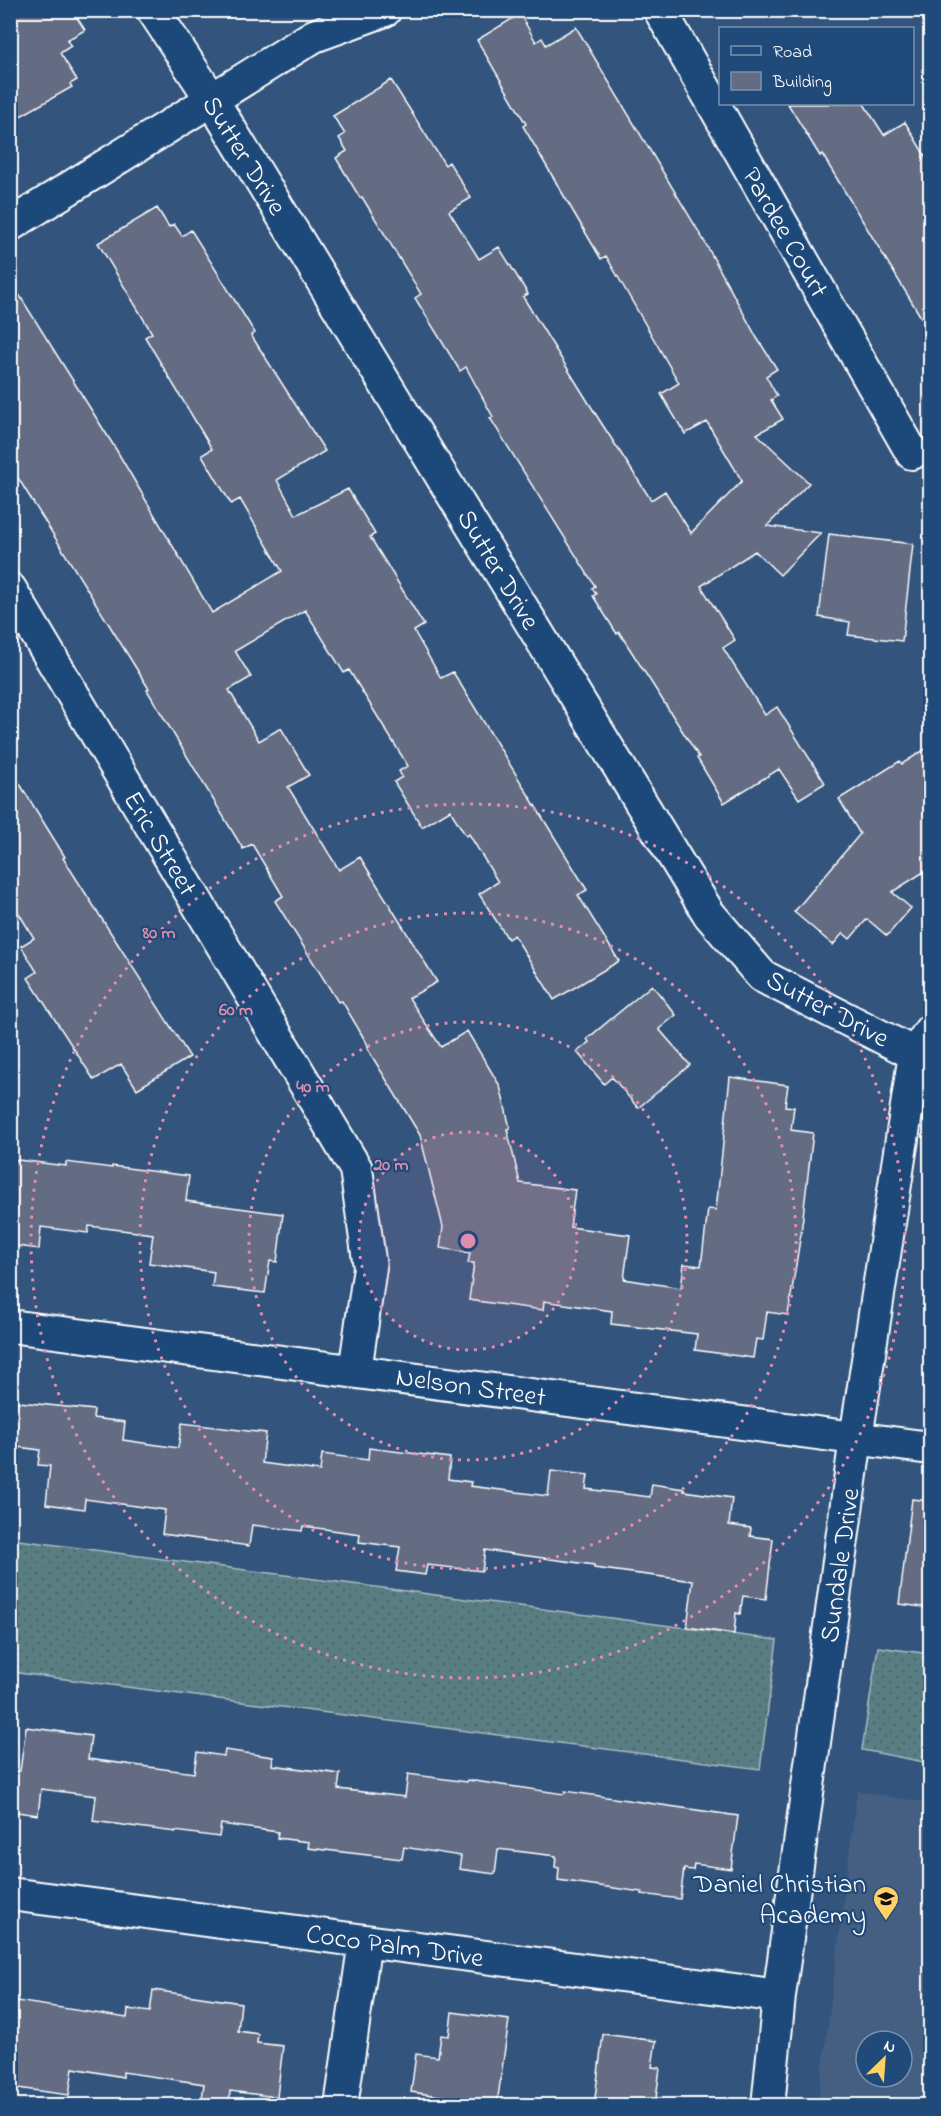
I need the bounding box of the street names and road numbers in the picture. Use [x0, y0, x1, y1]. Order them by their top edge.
street label: Sutter Drive [191, 89, 296, 224]
street label: Pardee Court [731, 161, 837, 306]
street label: Sutter Drive [446, 503, 549, 639]
street label: Eric Street [112, 784, 206, 904]
street label: Sutter Drive [758, 961, 896, 1059]
street label: Nelson Street [393, 1359, 548, 1418]
street label: Sundale Drive [811, 1485, 872, 1645]
street label: Coco Palm Drive [303, 1916, 487, 1979]

